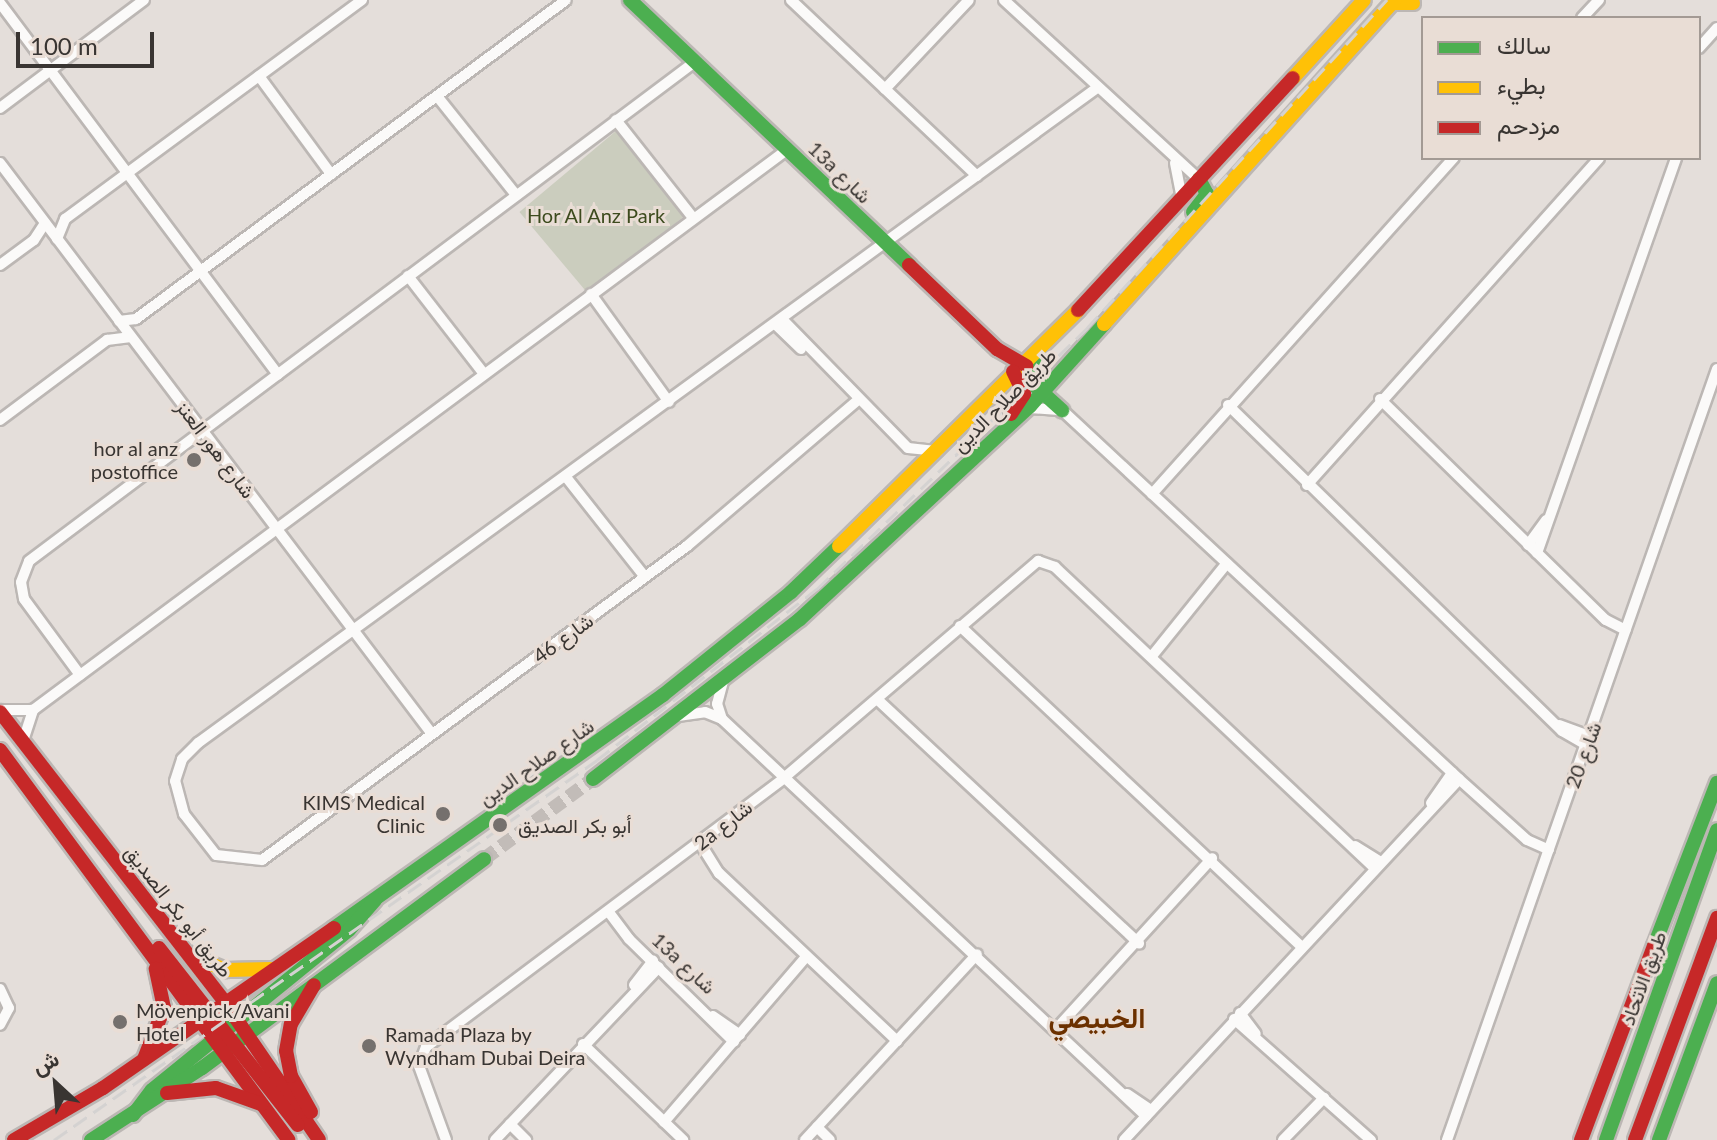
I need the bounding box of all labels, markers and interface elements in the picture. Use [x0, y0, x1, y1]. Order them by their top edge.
scale bar [20, 16, 158, 66]
legend [1421, 16, 1701, 160]
text: سالك [1497, 30, 1551, 59]
text: 100 m [30, 31, 98, 60]
text: بطيء [1497, 70, 1546, 99]
text: مزدحم [1497, 110, 1560, 139]
street label: 13a شارع [803, 136, 877, 208]
park label: Hor Al Anz Park [526, 203, 666, 227]
street label: طريق صلاح الدين [947, 343, 1061, 457]
street label: شارع هور العنز [171, 395, 261, 503]
place label: hor al anz postoffice [91, 436, 178, 483]
marker: hor al anz postoffice [185, 451, 203, 469]
street label: شارع 46 [528, 608, 598, 668]
street label: شارع صلاح الدين [474, 713, 598, 811]
street label: شارع 20 [1560, 719, 1606, 791]
place label: KIMS Medical Clinic [303, 790, 425, 837]
street label: 2a شارع [689, 795, 757, 855]
marker: KIMS Medical Clinic [432, 803, 454, 825]
place label: أبو بكر الصديق [518, 813, 631, 837]
marker: أبو بكر الصديق [489, 814, 511, 836]
street label: طريق أبو بكر الصديق [120, 840, 238, 982]
street label: 13a شارع [647, 927, 721, 999]
street label: طريق الاتحاد [1615, 928, 1671, 1028]
place label: Mövenpick/Avani Hotel [136, 998, 289, 1045]
district label: الخبيصي [1048, 1000, 1146, 1034]
marker: Mövenpick/Avani Hotel [111, 1013, 129, 1031]
place label: Ramada Plaza by Wyndham Dubai Deira [385, 1022, 585, 1069]
marker: Ramada Plaza by Wyndham Dubai Deira [360, 1037, 378, 1055]
north arrow [16, 1044, 96, 1124]
text: ش [27, 1044, 63, 1080]

